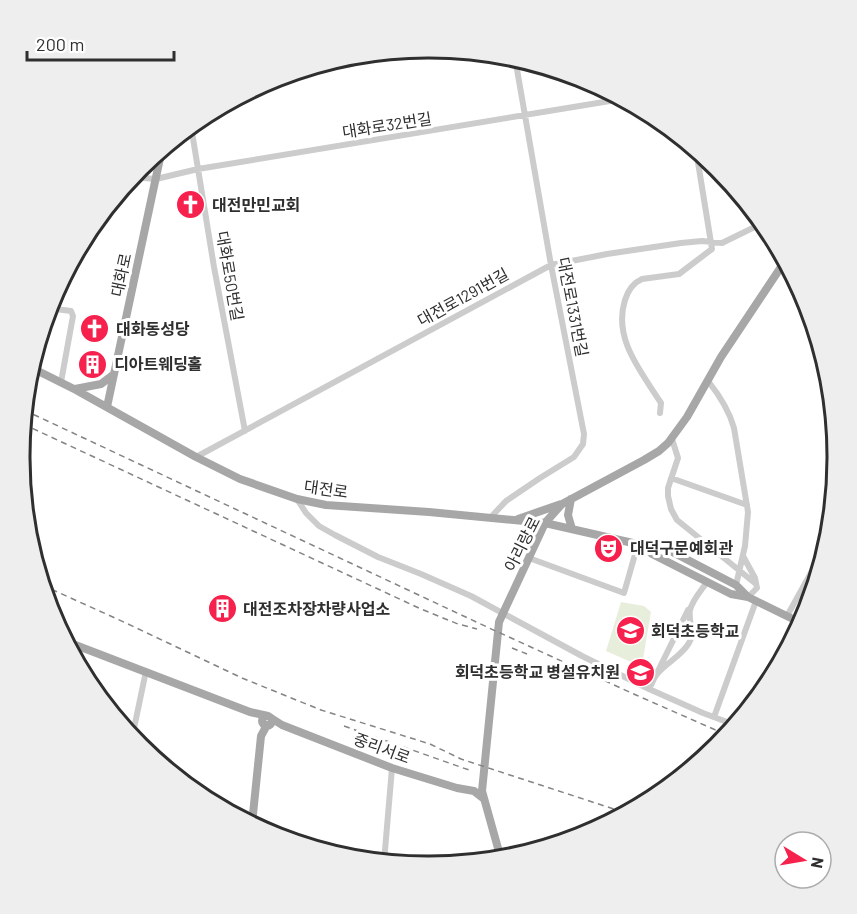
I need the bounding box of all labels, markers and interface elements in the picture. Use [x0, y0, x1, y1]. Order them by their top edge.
scale bar [27, 24, 174, 62]
text: 200 m [36, 33, 84, 55]
street label: 대화로32번길 [341, 108, 433, 141]
church icon: 대전만민교회 [175, 189, 207, 221]
place label: 대전만민교회 [212, 195, 300, 214]
street label: 대화로50번길 [213, 230, 248, 322]
street label: 대화로 [107, 251, 134, 298]
street label: 대전로1331번길 [555, 255, 592, 358]
street label: 대전로1291번길 [414, 264, 512, 329]
church icon: 대화동성당 [79, 313, 111, 345]
place label: 대화동성당 [116, 319, 190, 338]
building icon: 디아트웨딩홀 [77, 348, 109, 380]
place label: 디아트웨딩홀 [114, 354, 202, 373]
street label: 대전로 [303, 476, 350, 501]
street label: 아리랑로 [500, 513, 544, 574]
theatre icon: 대덕구문예회관 [593, 532, 625, 564]
place label: 대덕구문예회관 [630, 538, 733, 557]
building icon: 대전조차장차량사업소 [206, 593, 238, 625]
place label: 대전조차장차량사업소 [243, 599, 390, 618]
school or university icon: 회덕초등학교 [614, 615, 646, 647]
place label: 회덕초등학교 [651, 621, 740, 640]
school or university icon: 회덕초등학교 병설유치원 [625, 656, 657, 688]
place label: 회덕초등학교 병설유치원 [455, 662, 620, 681]
street label: 중리서로 [351, 729, 413, 767]
north arrow [773, 830, 833, 890]
text: N [808, 856, 829, 870]

